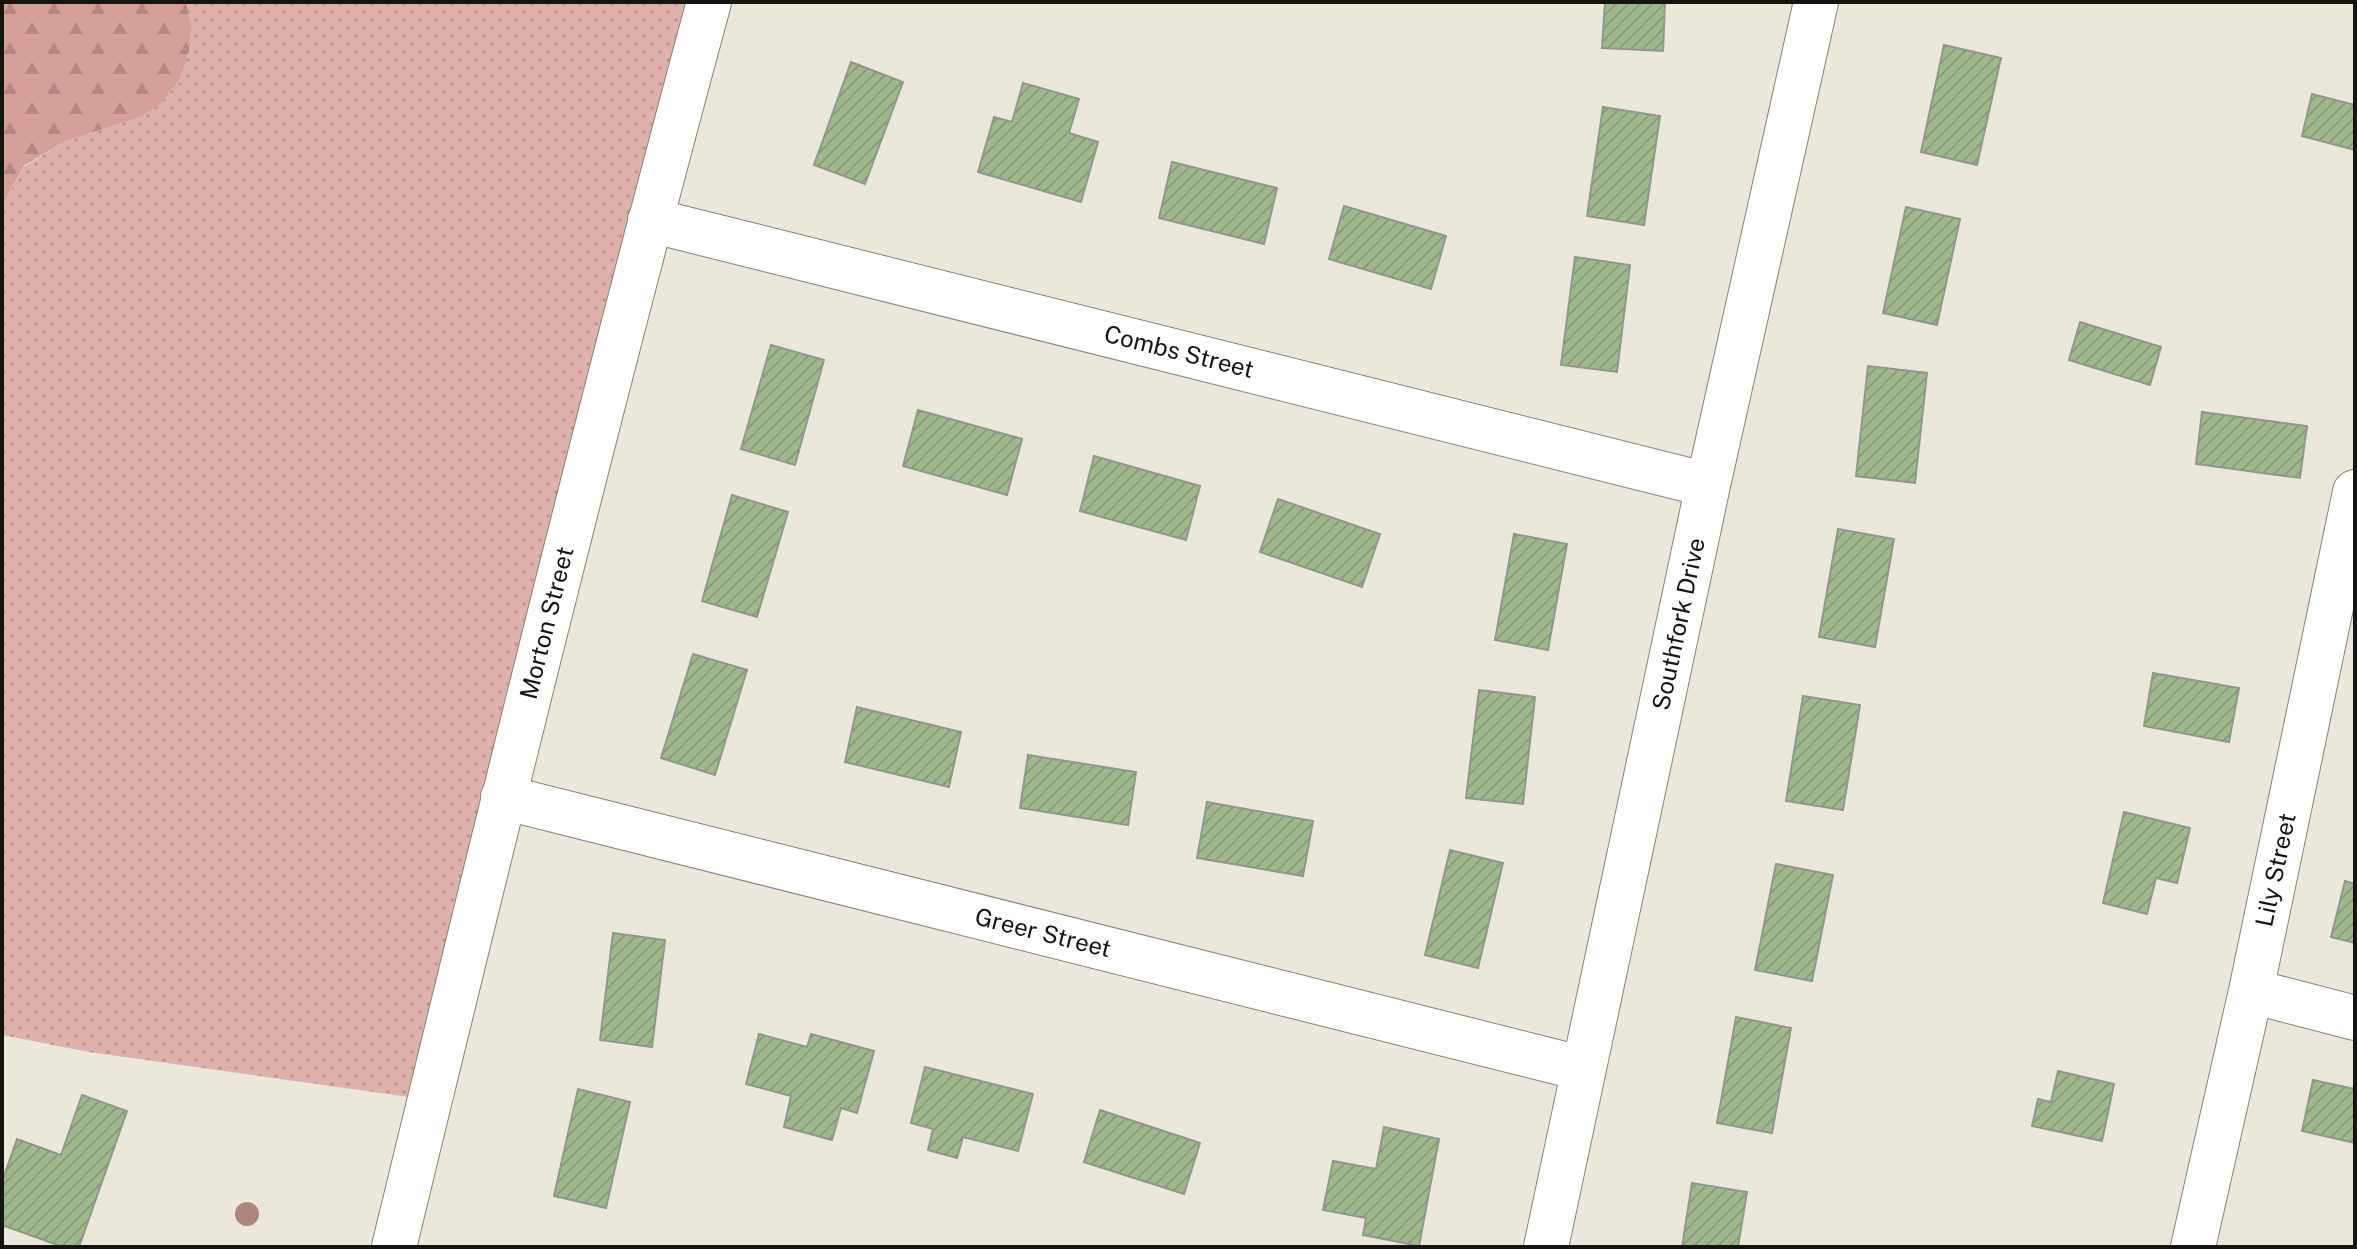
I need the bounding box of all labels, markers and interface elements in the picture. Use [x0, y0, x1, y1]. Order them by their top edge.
street label: Combs Street [1102, 319, 1257, 383]
street label: Southfork Drive [1646, 535, 1710, 712]
street label: Morton Street [514, 544, 578, 702]
street label: Lily Street [2249, 810, 2301, 929]
street label: Greer Street [972, 902, 1114, 962]

